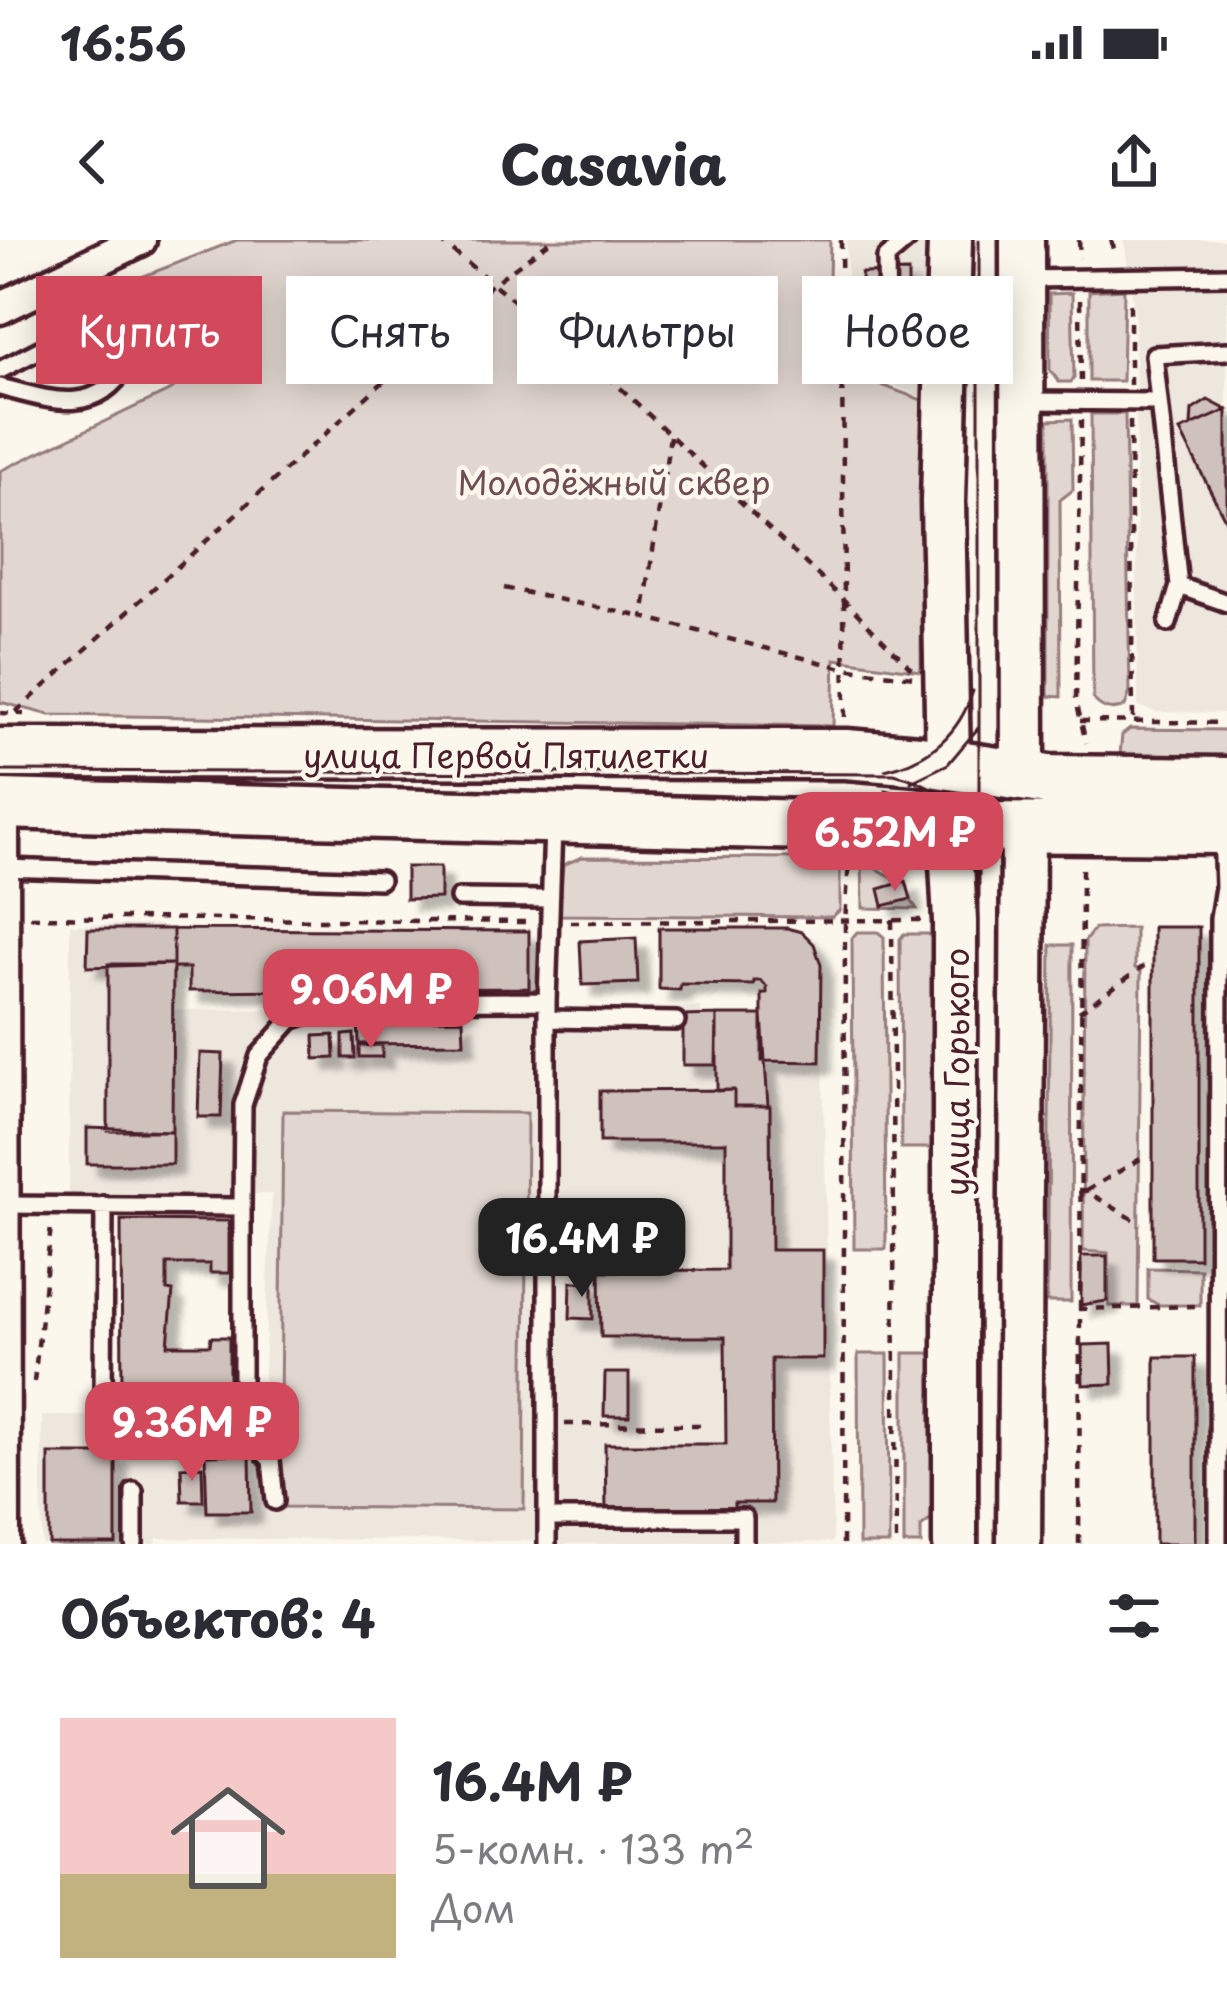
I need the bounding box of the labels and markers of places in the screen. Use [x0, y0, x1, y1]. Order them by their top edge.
pin: 6.52M ₽ [784, 792, 1006, 894]
pin: 9.06M ₽ [260, 949, 482, 1051]
pin: 16.4M ₽ [471, 1198, 693, 1300]
pin: 9.36M ₽ [81, 1382, 303, 1484]

